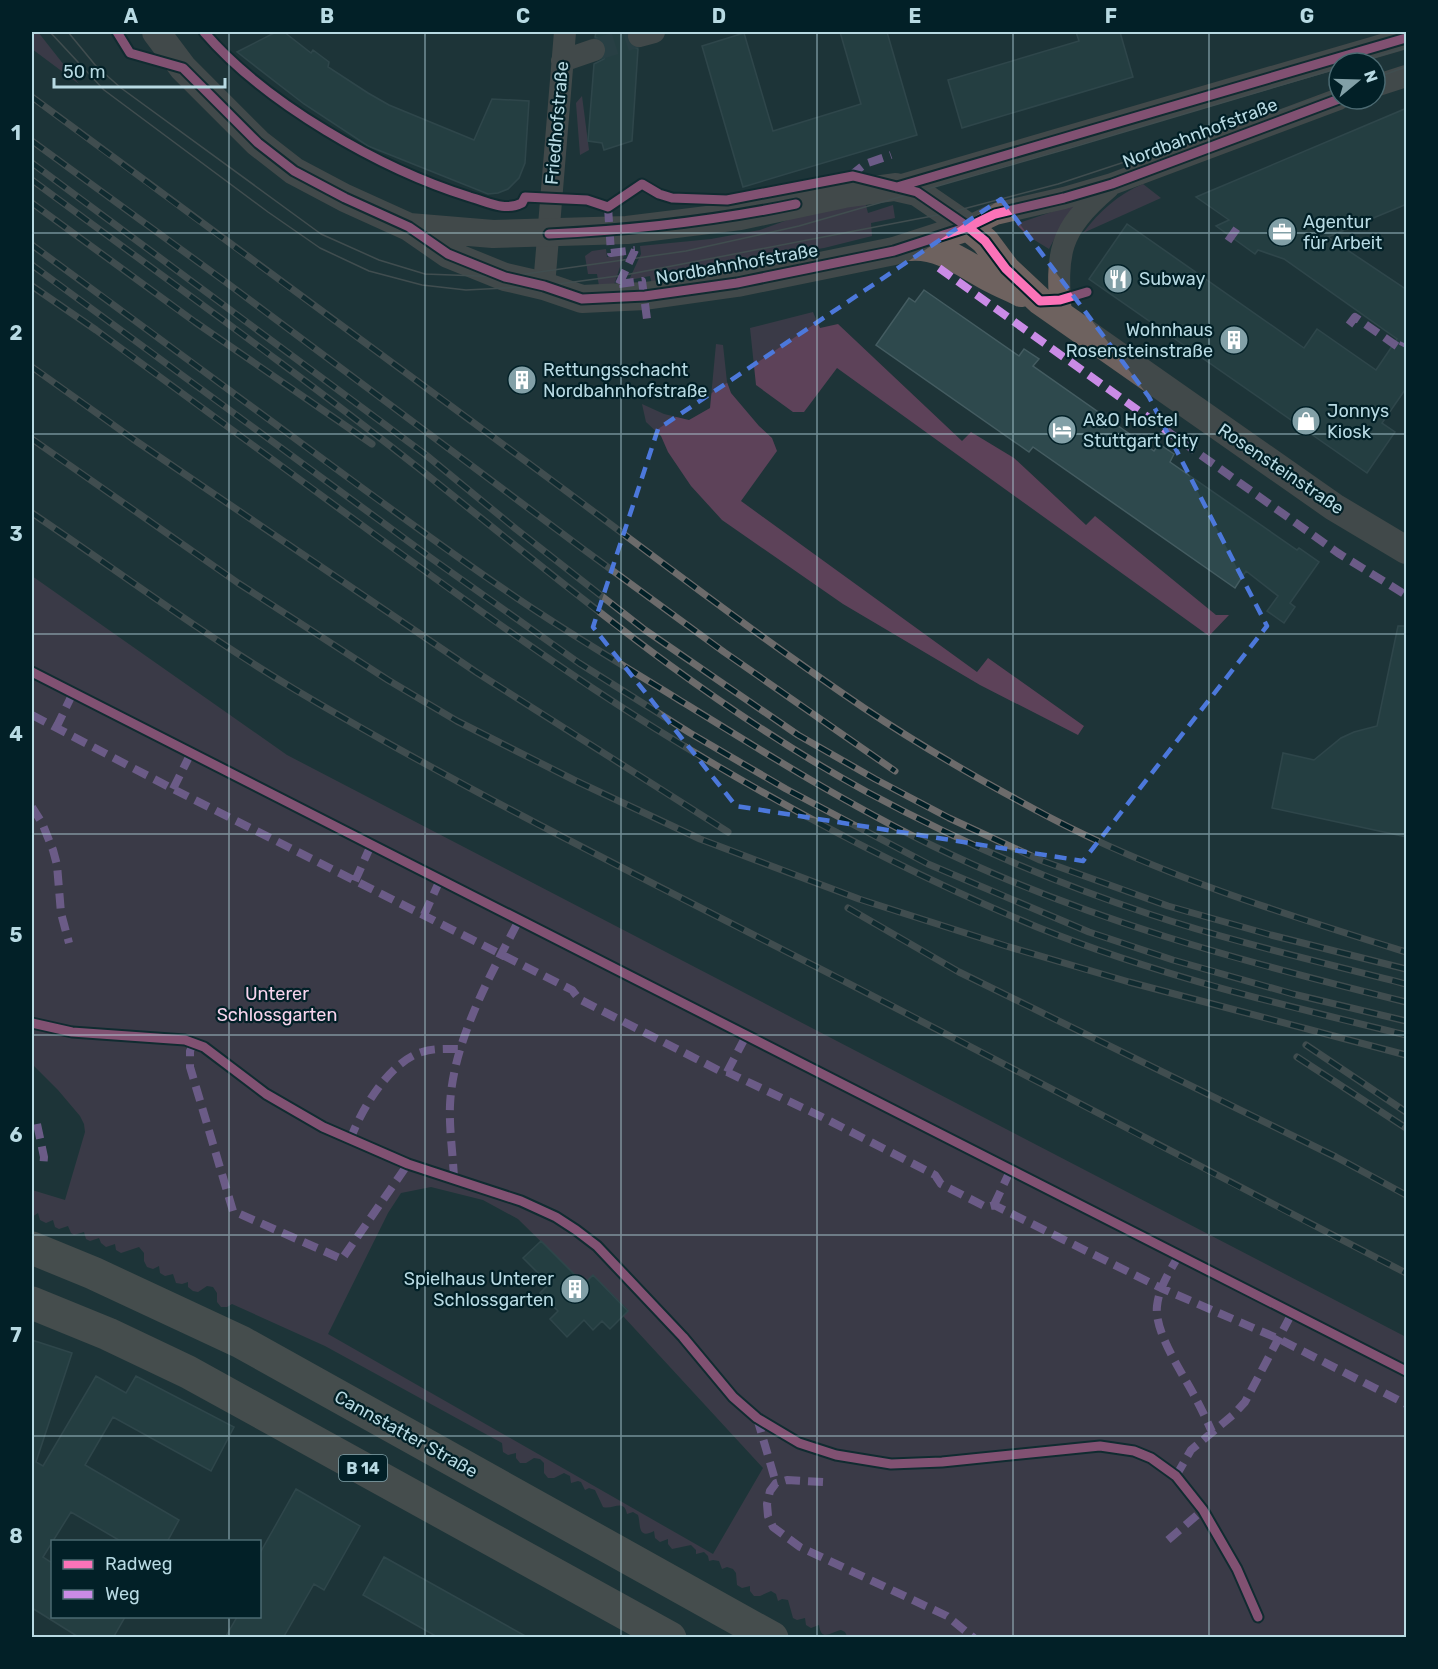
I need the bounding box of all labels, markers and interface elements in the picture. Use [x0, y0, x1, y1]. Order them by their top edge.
text: A [124, 4, 139, 28]
text: B [320, 4, 334, 28]
text: C [516, 4, 530, 28]
text: D [712, 4, 726, 28]
text: E [909, 4, 921, 28]
text: F [1105, 4, 1117, 28]
text: G [1300, 4, 1314, 28]
scale bar [54, 51, 225, 89]
north arrow [1327, 51, 1387, 111]
street label: Friedhofstraße [541, 60, 573, 186]
text: 50 m [63, 61, 106, 83]
text: N [1360, 68, 1382, 85]
street label: Nordbahnhofstraße [1119, 93, 1281, 173]
text: 1 [11, 121, 21, 145]
place label: Agentur für Arbeit [1303, 211, 1382, 254]
office icon: Agentur für Arbeit [1266, 216, 1298, 248]
street label: Nordbahnhofstraße [654, 239, 820, 289]
restaurant icon: Subway [1102, 263, 1134, 295]
place label: Subway [1139, 268, 1205, 290]
place label: Wohnhaus Rosensteinstraße [1066, 319, 1213, 362]
text: 2 [10, 321, 23, 345]
building icon: Wohnhaus Rosensteinstraße [1218, 324, 1250, 356]
place label: Rettungsschacht Nordbahnhofstraße [543, 359, 707, 402]
building icon: Rettungsschacht Nordbahnhofstraße [506, 364, 538, 396]
place label: Jonnys Kiosk [1327, 400, 1389, 443]
shop icon: Jonnys Kiosk [1290, 405, 1322, 437]
place label: A&O Hostel Stuttgart City [1083, 409, 1198, 452]
hotel icon: A&O Hostel Stuttgart City [1046, 414, 1078, 446]
street label: Rosensteinstraße [1214, 419, 1348, 519]
text: 3 [9, 522, 23, 546]
text: 4 [9, 722, 23, 746]
text: 5 [10, 923, 23, 947]
park label: Unterer Schlossgarten [217, 983, 337, 1026]
text: 6 [9, 1123, 23, 1147]
place label: Spielhaus Unterer Schlossgarten [404, 1268, 554, 1311]
building icon: Spielhaus Unterer Schlossgarten [559, 1273, 591, 1305]
text: 7 [10, 1323, 22, 1347]
street label: Cannstatter Straße [331, 1386, 481, 1482]
road number: B 14 [339, 1455, 387, 1481]
text: 8 [9, 1524, 23, 1548]
legend [51, 1540, 261, 1618]
text: Radweg [105, 1553, 172, 1575]
text: Weg [105, 1583, 140, 1605]

